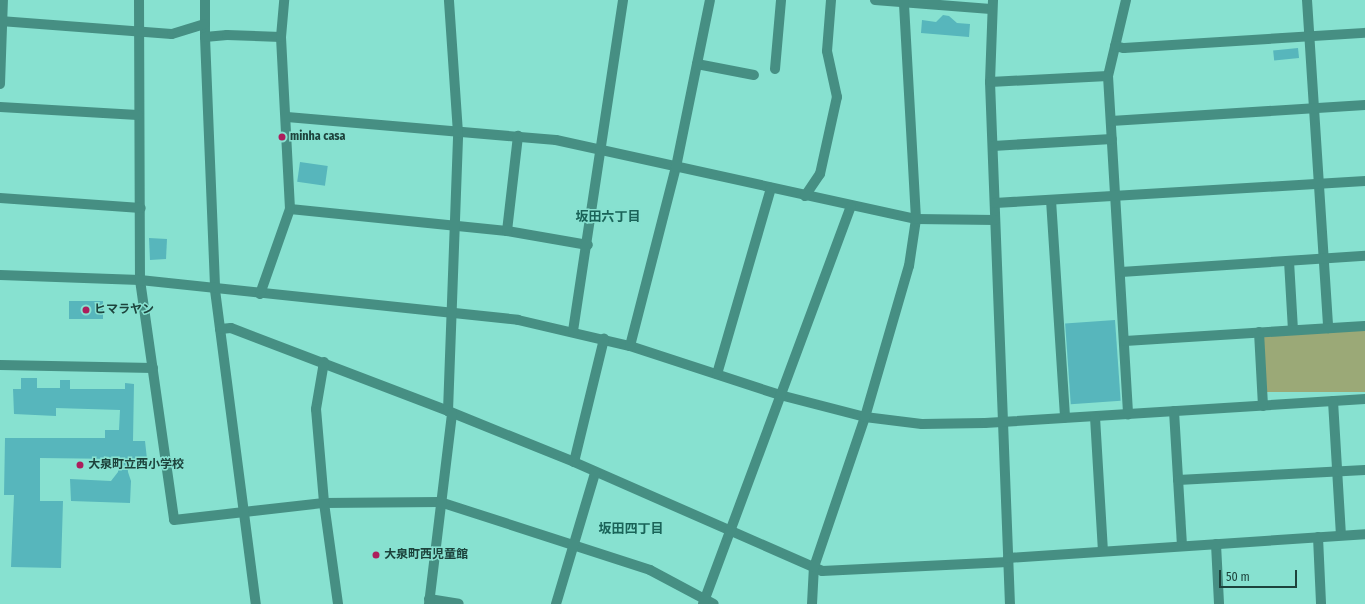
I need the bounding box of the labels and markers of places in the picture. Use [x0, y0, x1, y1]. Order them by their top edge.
place label: minha casa [290, 130, 345, 144]
marker: minha casa [277, 132, 287, 142]
place label: ヒマラヤン [94, 303, 154, 317]
marker: ヒマラヤン [81, 305, 91, 315]
place label: 大泉町立西小学校 [88, 458, 184, 472]
marker: 大泉町立西小学校 [75, 460, 85, 470]
place label: 大泉町西児童館 [384, 548, 468, 562]
marker: 大泉町西児童館 [371, 550, 381, 560]

